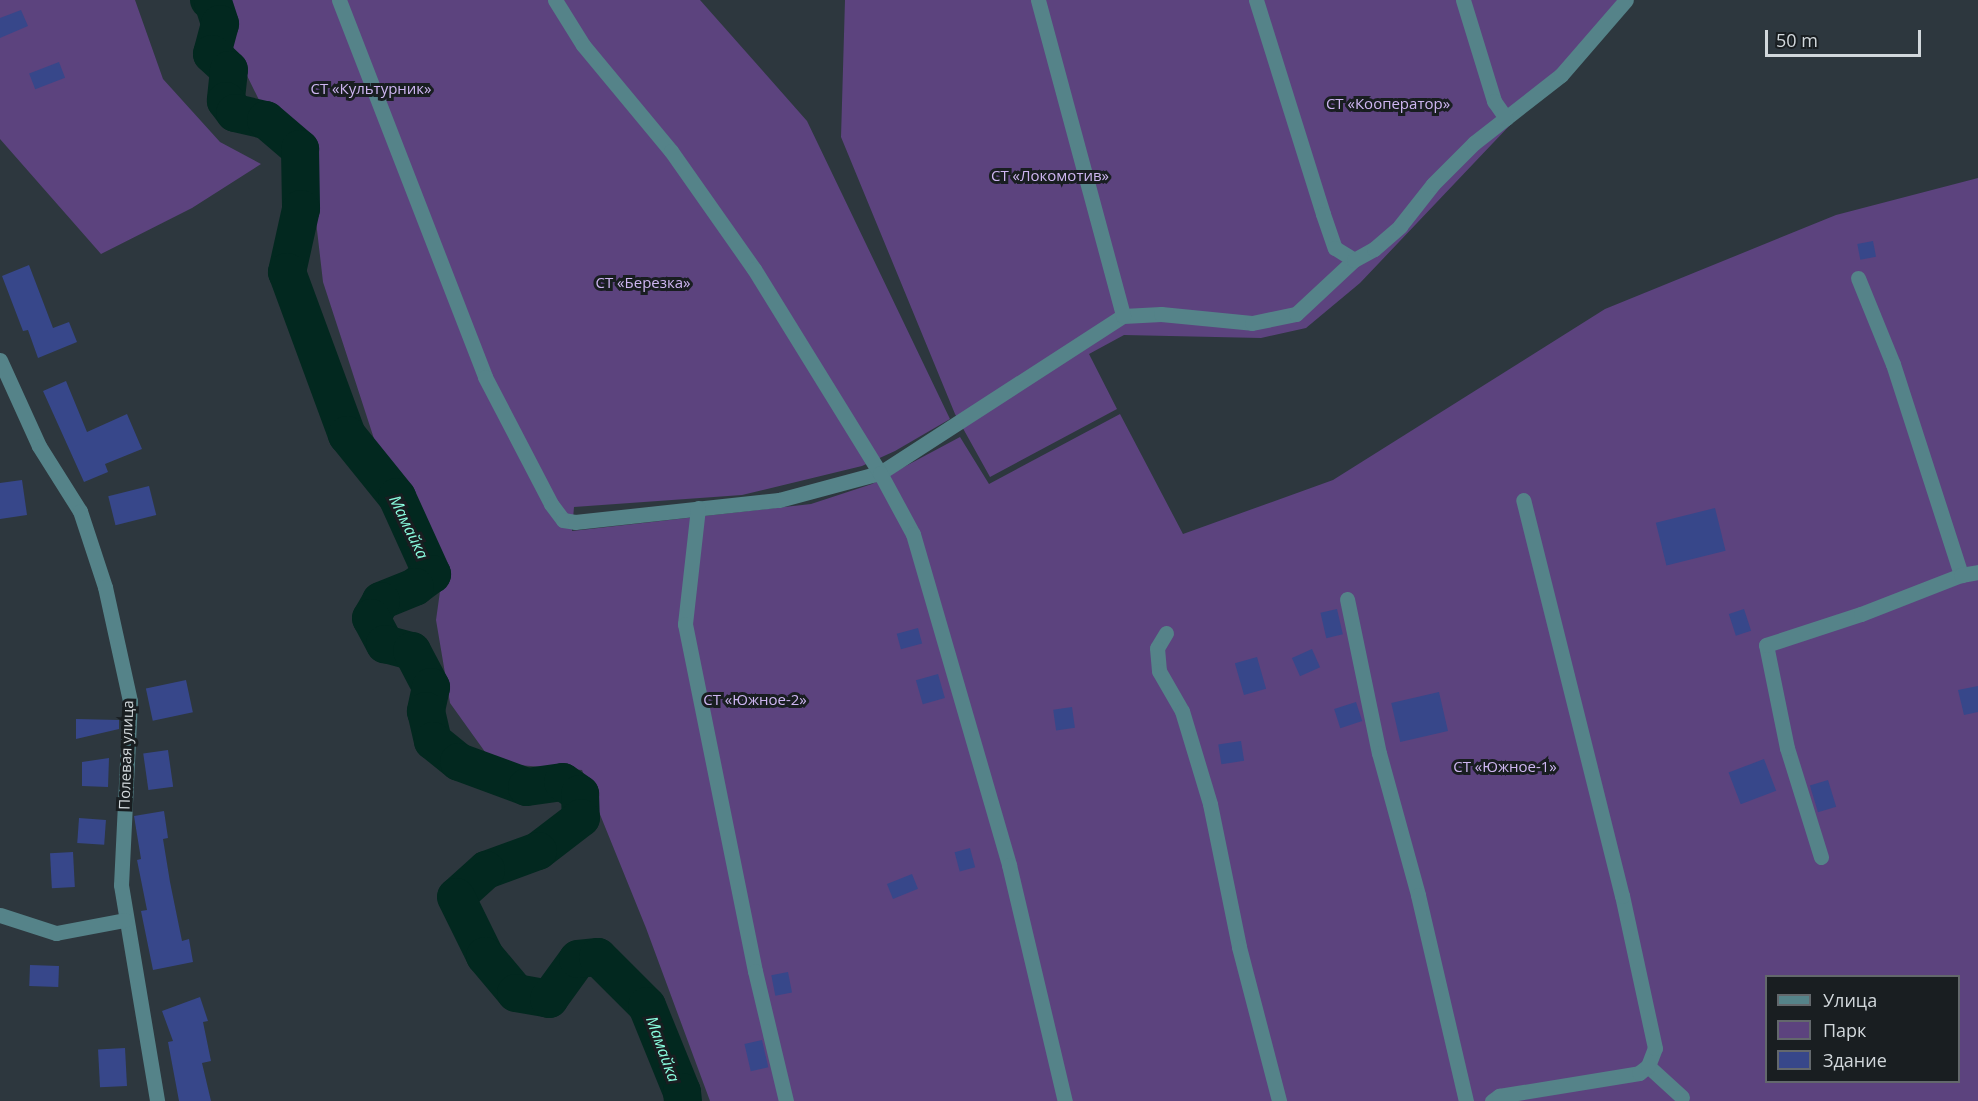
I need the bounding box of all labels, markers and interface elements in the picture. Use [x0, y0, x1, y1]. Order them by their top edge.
scale bar [1768, 18, 1924, 56]
text: 50 m [1776, 28, 1818, 52]
park label: СТ «Культурник» [310, 80, 432, 98]
park label: СТ «Кооператор» [1326, 95, 1450, 113]
park label: СТ «Локомотив» [991, 167, 1109, 185]
park label: СТ «Березка» [595, 274, 691, 292]
water label: Мамайка [385, 492, 433, 562]
park label: СТ «Южное-2» [703, 691, 807, 709]
street label: Полевая улица [115, 700, 137, 810]
park label: СТ «Южное-1» [1453, 758, 1557, 776]
legend [1765, 975, 1960, 1083]
text: Улица [1823, 988, 1877, 1012]
water label: Мамайка [642, 1014, 684, 1084]
text: Парк [1823, 1018, 1866, 1042]
text: Здание [1823, 1048, 1887, 1072]

